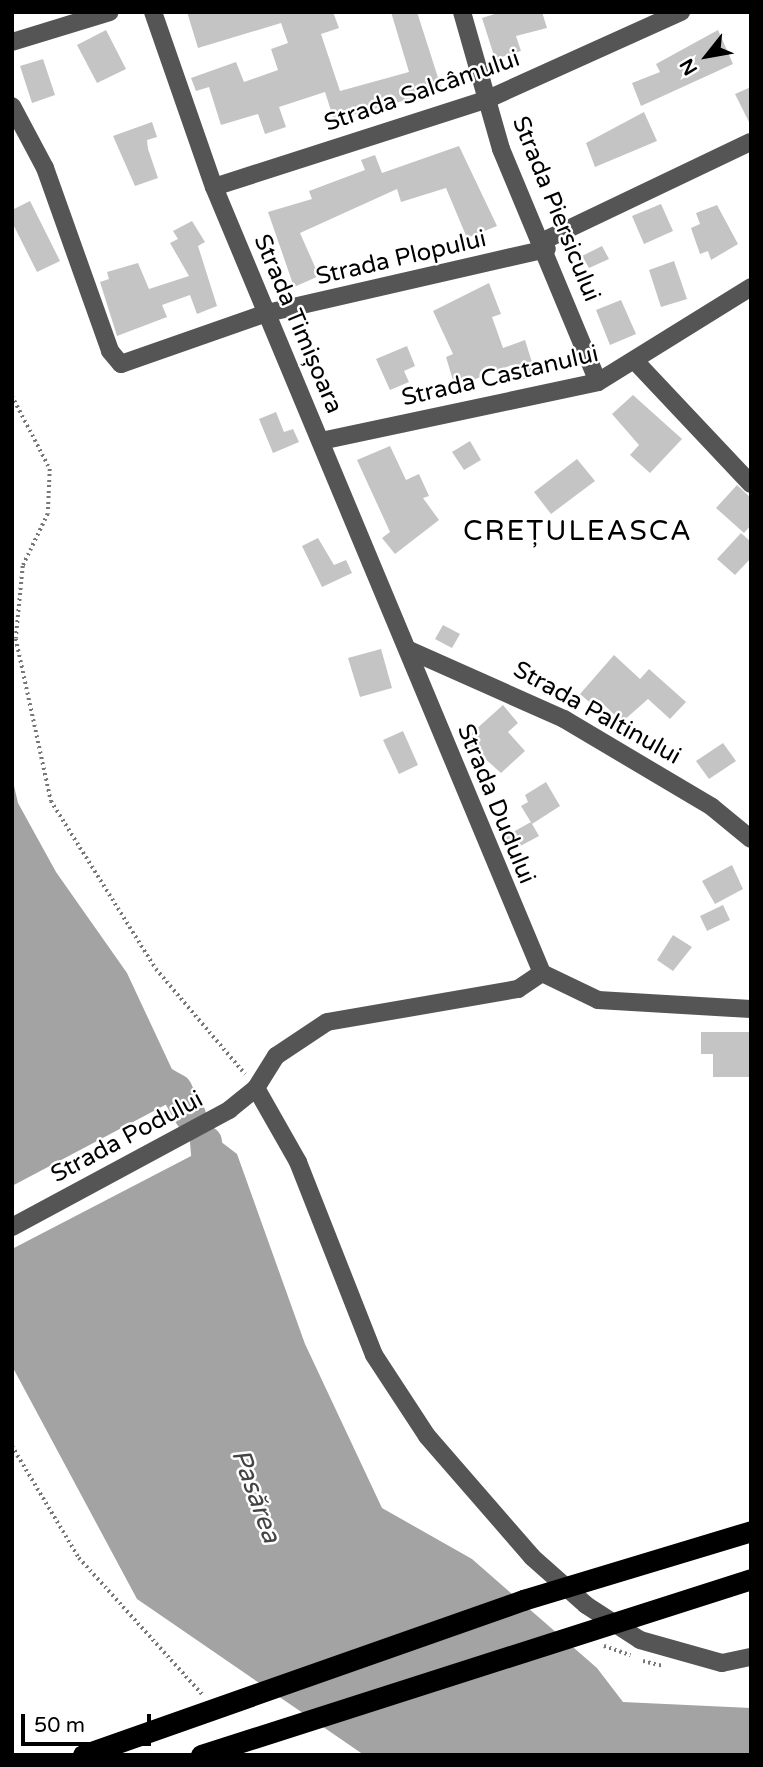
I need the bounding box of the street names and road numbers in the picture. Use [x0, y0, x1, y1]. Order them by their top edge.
street label: Strada Salcâmului [321, 44, 523, 138]
street label: Strada Piersicului [506, 112, 606, 306]
street label: Strada Plopului [313, 224, 489, 292]
street label: Strada Timișoara [247, 230, 349, 418]
street label: Strada Castanului [399, 339, 601, 413]
street label: Strada Paltinului [508, 655, 686, 771]
street label: Strada Dudului [451, 720, 541, 888]
street label: Strada Podului [46, 1085, 208, 1189]

